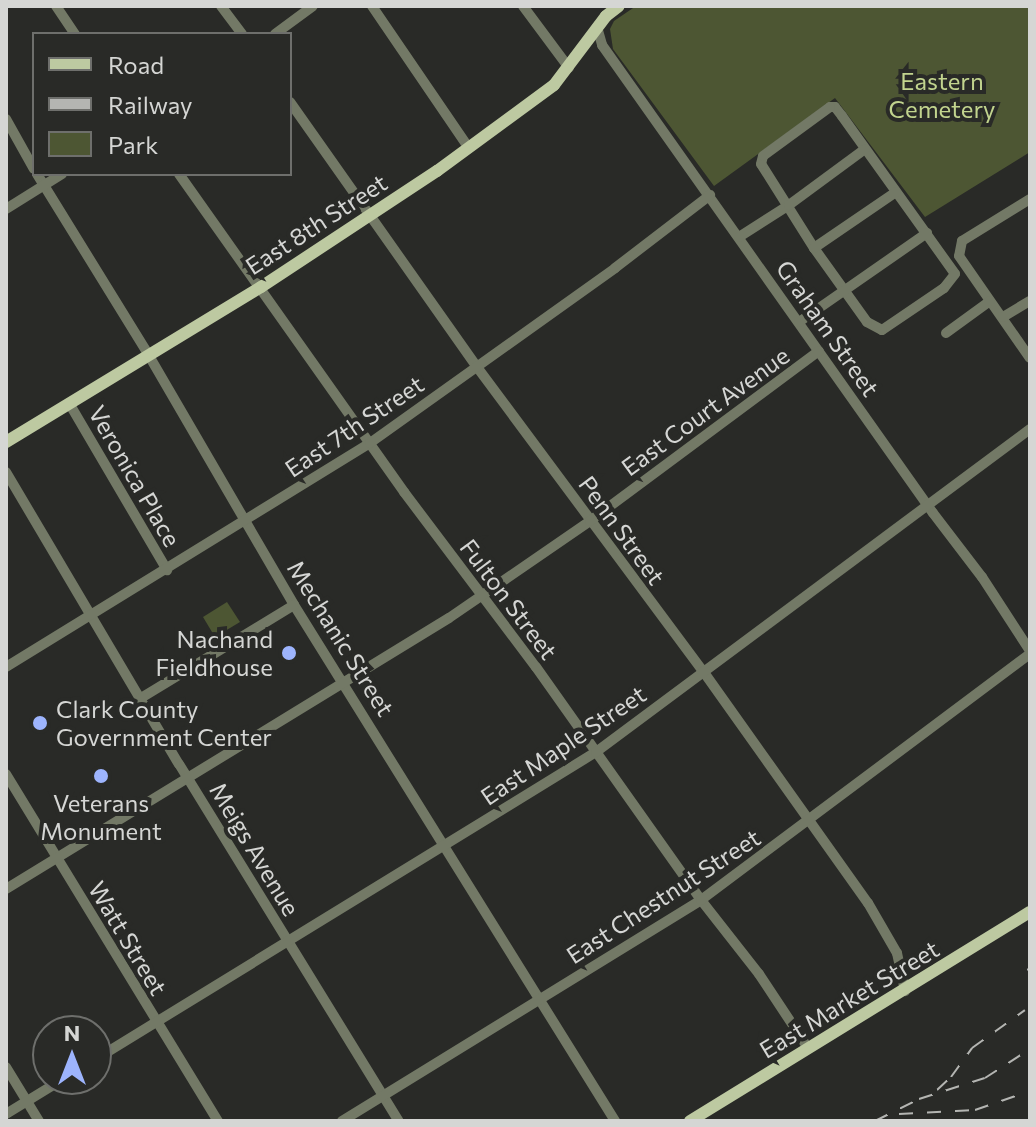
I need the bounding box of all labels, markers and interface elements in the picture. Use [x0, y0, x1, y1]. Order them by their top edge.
legend [32, 32, 292, 176]
text: Road [108, 50, 164, 79]
park label: Eastern Cemetery [889, 67, 995, 123]
text: Railway [108, 90, 193, 119]
text: Park [108, 130, 158, 159]
street label: East 8th Street [240, 168, 392, 280]
street label: Graham Street [771, 255, 885, 401]
street label: East Court Avenue [616, 340, 794, 482]
street label: East 7th Street [279, 369, 429, 483]
street label: Veronica Place [83, 400, 187, 552]
street label: Penn Street [573, 470, 671, 590]
street label: Fulton Street [454, 533, 564, 665]
street label: Mechanic Street [282, 555, 400, 721]
place label: Nachand Fieldhouse [155, 625, 273, 681]
marker: Nachand Fieldhouse [280, 644, 298, 662]
street label: East Maple Street [475, 679, 651, 811]
place label: Clark County Government Center [56, 695, 272, 751]
marker: Clark County Government Center [31, 714, 49, 732]
marker: Veterans Monument [92, 767, 110, 785]
street label: Meigs Avenue [204, 777, 306, 921]
place label: Veterans Monument [40, 789, 162, 845]
street label: East Chestnut Street [561, 823, 765, 969]
street label: Watt Street [83, 876, 173, 1000]
street label: East Market Street [754, 934, 944, 1064]
north arrow [32, 1015, 112, 1095]
text: N [64, 1019, 80, 1046]

